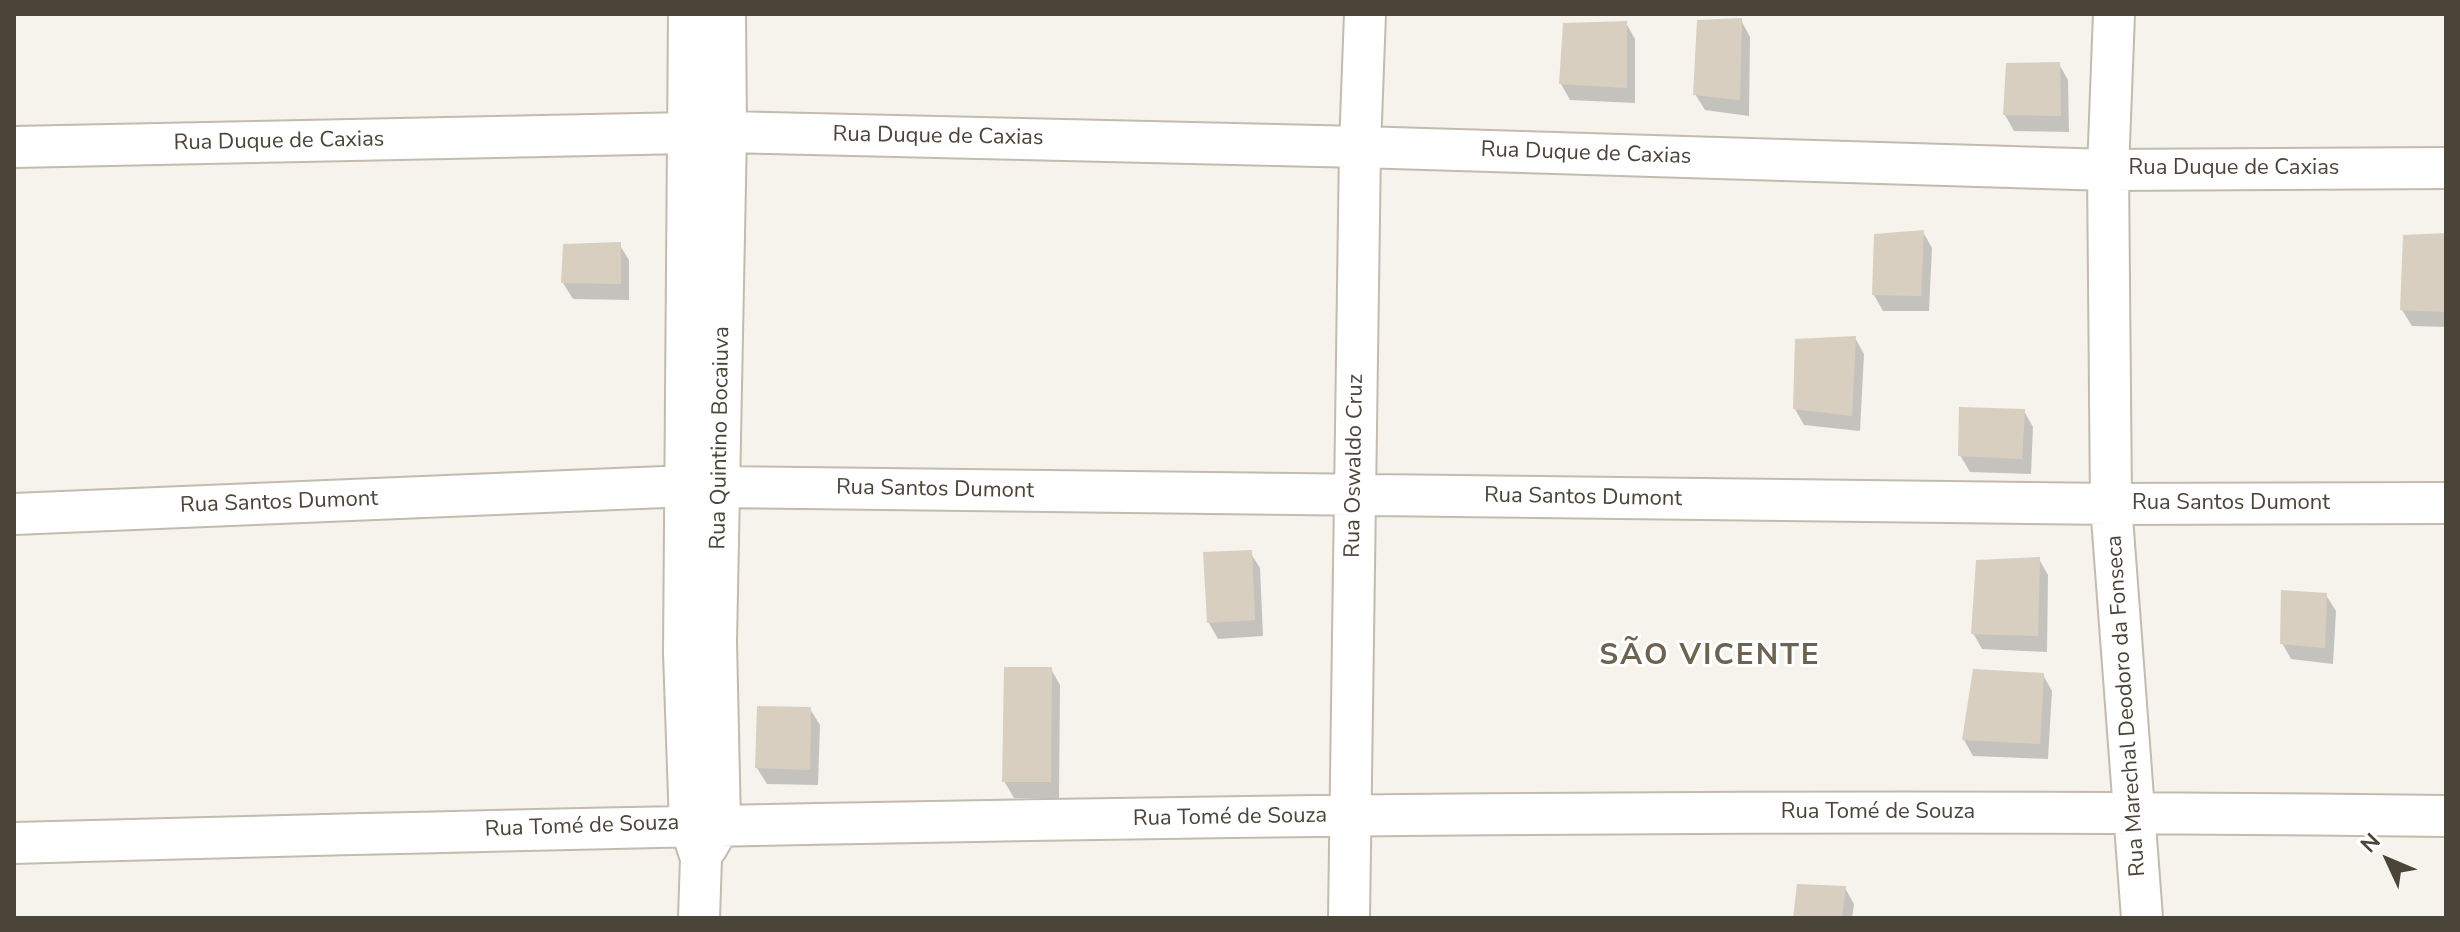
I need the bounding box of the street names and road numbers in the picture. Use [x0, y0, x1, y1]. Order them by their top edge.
street label: Rua Duque de Caxias [832, 122, 1044, 152]
street label: Rua Duque de Caxias [173, 127, 385, 157]
street label: Rua Duque de Caxias [1480, 137, 1692, 171]
street label: Rua Duque de Caxias [2129, 156, 2339, 182]
street label: Rua Quintino Bocaiuva [706, 326, 736, 550]
street label: Rua Oswaldo Cruz [1340, 374, 1370, 558]
street label: Rua Santos Dumont [836, 475, 1034, 505]
street label: Rua Santos Dumont [1484, 483, 1682, 513]
street label: Rua Santos Dumont [180, 486, 378, 520]
street label: Rua Santos Dumont [2132, 491, 2330, 517]
street label: Rua Marechal Deodoro da Fonseca [2102, 534, 2152, 878]
street label: Rua Tomé de Souza [1781, 800, 1975, 826]
street label: Rua Tomé de Souza [1133, 803, 1327, 833]
street label: Rua Tomé de Souza [484, 810, 680, 844]

